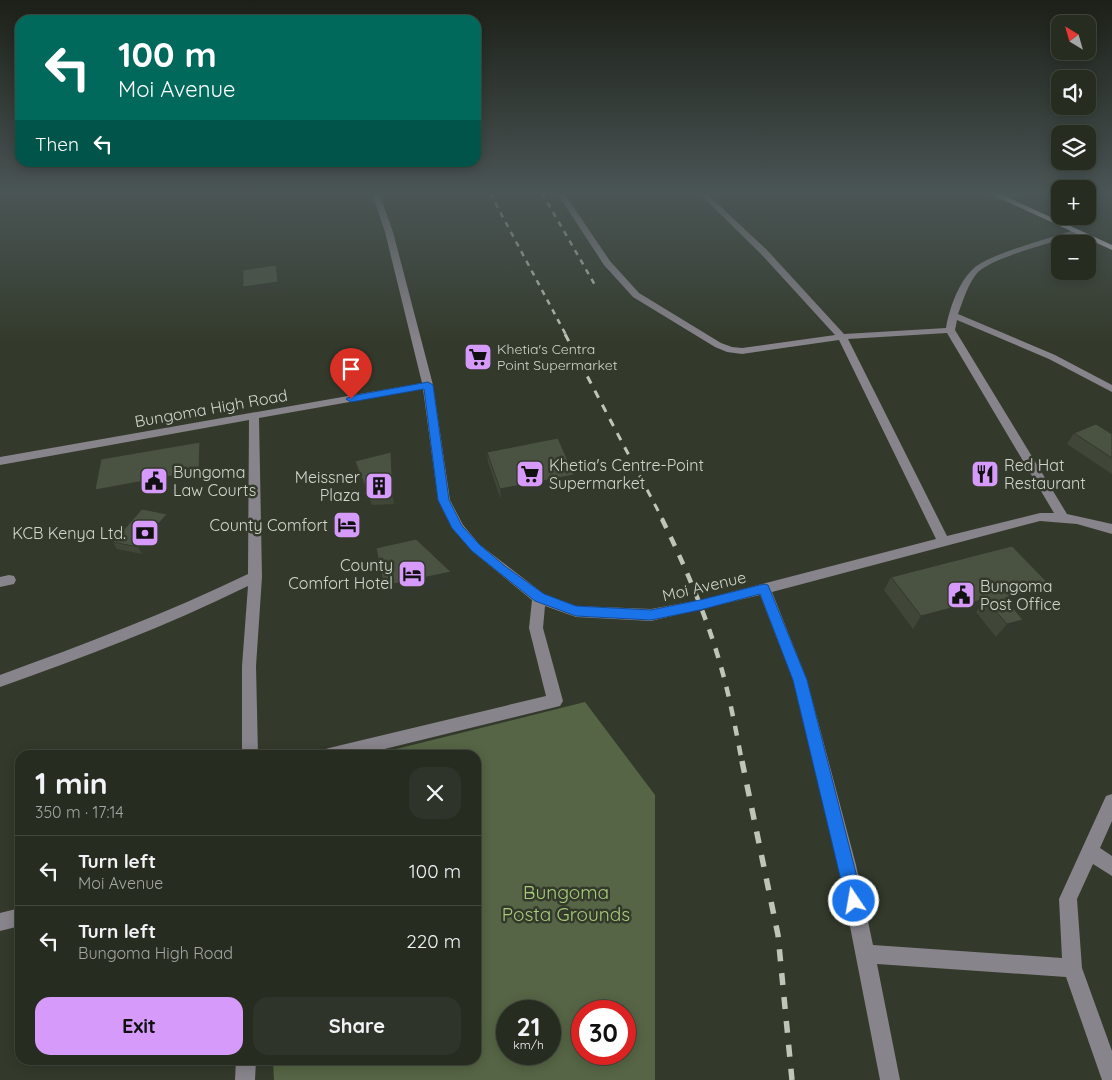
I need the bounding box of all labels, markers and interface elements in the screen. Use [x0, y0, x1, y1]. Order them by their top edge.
north arrow [1051, 15, 1096, 60]
map controls [1051, 15, 1096, 280]
text: 100 m [118, 32, 217, 76]
icon: left [35, 35, 100, 100]
button: sound [1051, 70, 1096, 115]
text: Moi Avenue [118, 75, 235, 103]
button: layers [1051, 125, 1096, 170]
icon: left [89, 130, 117, 158]
text: Then [35, 132, 79, 156]
button: + [1051, 180, 1096, 225]
button: − [1051, 235, 1096, 280]
place label: Khetia's Centra Point Supermarket [497, 340, 618, 374]
supermarket icon: Khetia's Centra Point Supermarket [463, 342, 493, 372]
pin [330, 348, 372, 399]
icon: arrive [337, 355, 365, 383]
street label: Bungoma High Road [133, 385, 289, 431]
place label: Khetia's Centre-Point Supermarket [549, 455, 704, 493]
place label: Red Hat Restaurant [1004, 455, 1086, 493]
supermarket icon: Khetia's Centre-Point Supermarket [515, 459, 545, 489]
restaurant icon: Red Hat Restaurant [970, 459, 1000, 489]
place label: Bungoma Law Courts [173, 462, 256, 500]
public building icon: Bungoma Law Courts [139, 466, 169, 496]
place label: Meissner Plaza [295, 467, 360, 505]
building icon: Meissner Plaza [364, 471, 394, 501]
hotel icon: County Comfort [332, 510, 362, 540]
place label: County Comfort [210, 515, 328, 535]
bank icon: KCB Kenya Ltd. [130, 518, 160, 548]
place label: KCB Kenya Ltd. [12, 523, 126, 543]
place label: County Comfort Hotel [288, 555, 393, 593]
hotel icon: County Comfort Hotel [397, 559, 427, 589]
street label: Moi Avenue [660, 567, 748, 605]
place label: Bungoma Post Office [980, 576, 1061, 614]
public building icon: Bungoma Post Office [946, 580, 976, 610]
text: 1 min [35, 764, 108, 802]
button: close [409, 767, 461, 819]
text: 350 m · 17:14 [35, 802, 124, 822]
text: Turn left [78, 849, 156, 873]
icon: left [35, 857, 63, 885]
text: 100 m [409, 859, 461, 883]
text: Moi Avenue [78, 873, 163, 893]
position arrow [827, 874, 879, 926]
park label: Bungoma Posta Grounds [502, 880, 630, 926]
text: Turn left [78, 919, 156, 943]
icon: left [35, 927, 63, 955]
text: 220 m [406, 929, 461, 953]
text: Bungoma High Road [78, 943, 233, 963]
button: Exit [35, 997, 243, 1055]
button: Share [253, 997, 461, 1055]
speed limit sign: 30 [571, 1000, 636, 1065]
text: 21 [517, 1011, 540, 1042]
text: km/h [513, 1037, 544, 1052]

